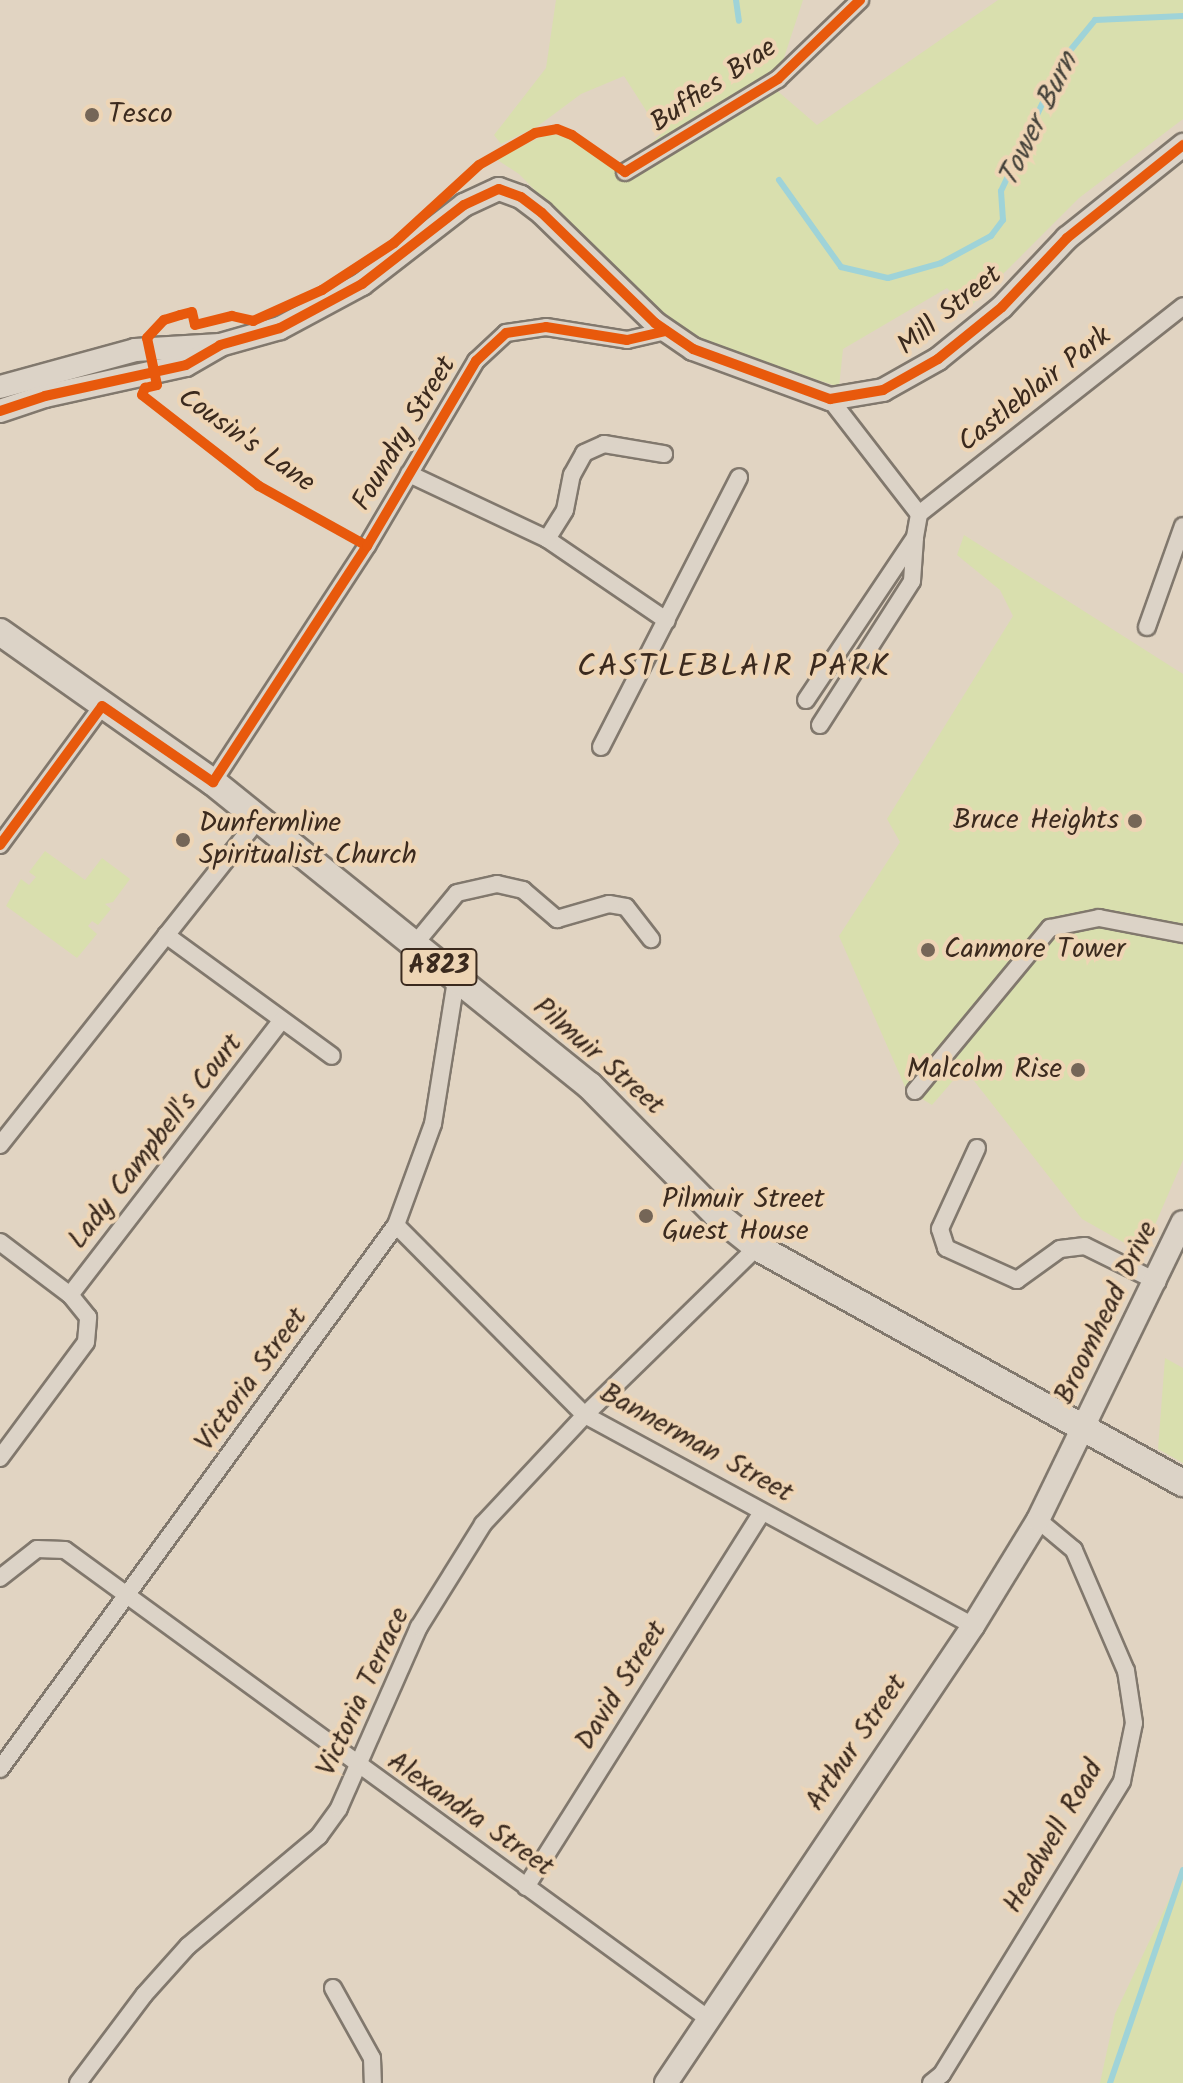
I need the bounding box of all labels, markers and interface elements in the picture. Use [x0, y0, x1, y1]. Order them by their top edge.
street label: Buffies Brae [644, 31, 784, 141]
water label: Tower Burn [991, 47, 1087, 193]
place label: Tesco [108, 98, 173, 132]
marker: Tesco [83, 106, 101, 124]
street label: Mill Street [891, 259, 1009, 363]
street label: Castleblair Park [952, 320, 1118, 460]
street label: Foundry Street [346, 351, 464, 517]
street label: Cousin's Lane [171, 381, 321, 501]
district label: CASTLEBLAIR PARK [577, 649, 891, 687]
place label: Bruce Heights [953, 804, 1119, 838]
place label: Dunfermline Spiritualist Church [199, 807, 417, 873]
marker: Bruce Heights [1126, 812, 1144, 830]
marker: Dunfermline Spiritualist Church [174, 831, 192, 849]
place label: Canmore Tower [944, 933, 1125, 967]
marker: Canmore Tower [919, 941, 937, 959]
road number: A823 [399, 945, 479, 989]
street label: Pilmuir Street [526, 991, 670, 1123]
street label: Lady Campbell's Court [62, 1028, 250, 1256]
place label: Malcolm Rise [907, 1053, 1062, 1087]
marker: Malcolm Rise [1069, 1061, 1087, 1079]
place label: Pilmuir Street Guest House [662, 1183, 825, 1249]
marker: Pilmuir Street Guest House [637, 1207, 655, 1225]
street label: Broomhead Drive [1048, 1216, 1166, 1410]
street label: Victoria Street [189, 1302, 315, 1458]
street label: Bannerman Street [594, 1377, 798, 1511]
street label: Victoria Terrace [310, 1602, 418, 1782]
street label: David Street [569, 1615, 675, 1757]
street label: Arthur Street [799, 1668, 915, 1818]
street label: Alexandra Street [380, 1745, 560, 1885]
street label: Headwell Road [997, 1755, 1111, 1919]

